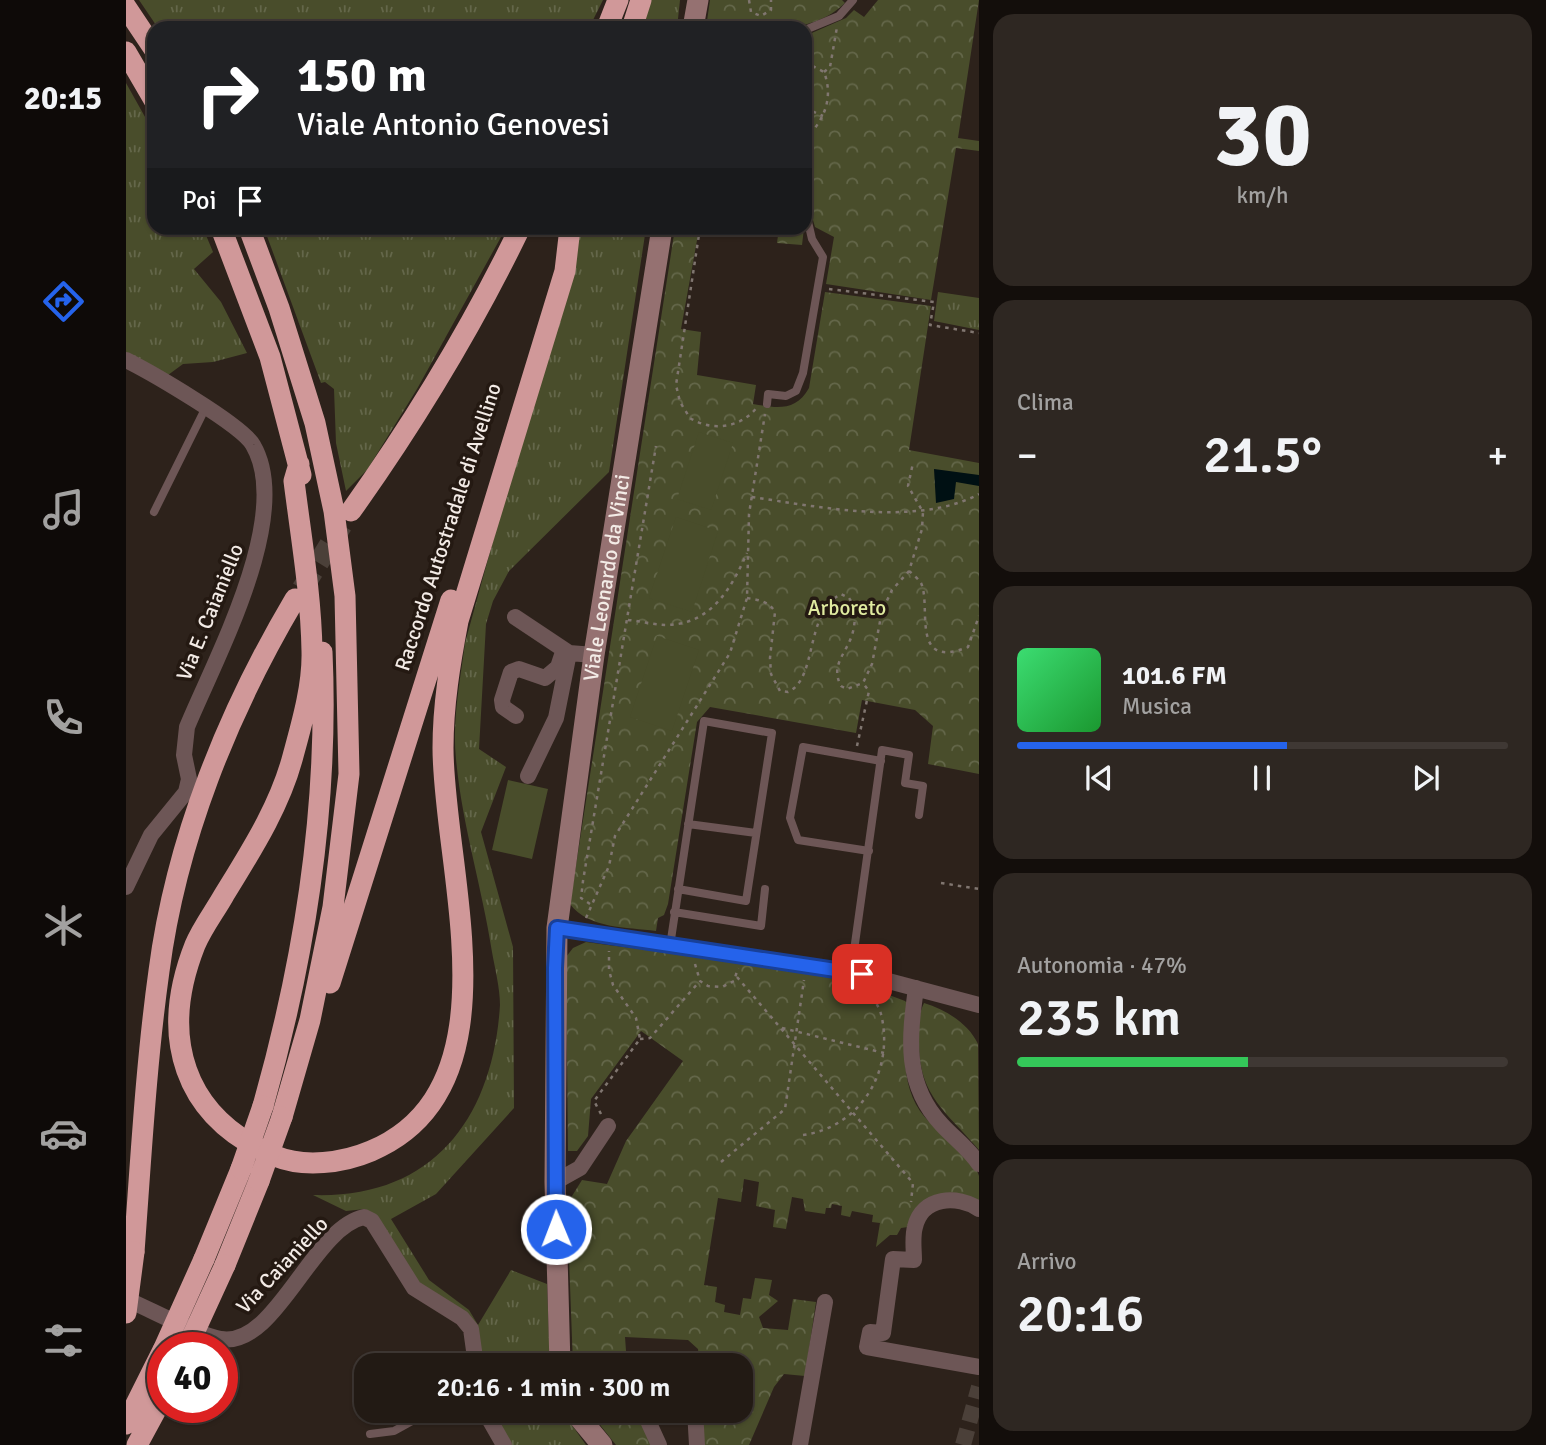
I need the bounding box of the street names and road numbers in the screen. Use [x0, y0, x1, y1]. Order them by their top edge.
street label: Raccordo Autostradale di Avellino [389, 380, 507, 674]
street label: Viale Leonardo da Vinci [578, 472, 636, 683]
street label: Via E. Caianiello [171, 540, 249, 684]
street label: Via Caianiello [231, 1211, 333, 1319]

